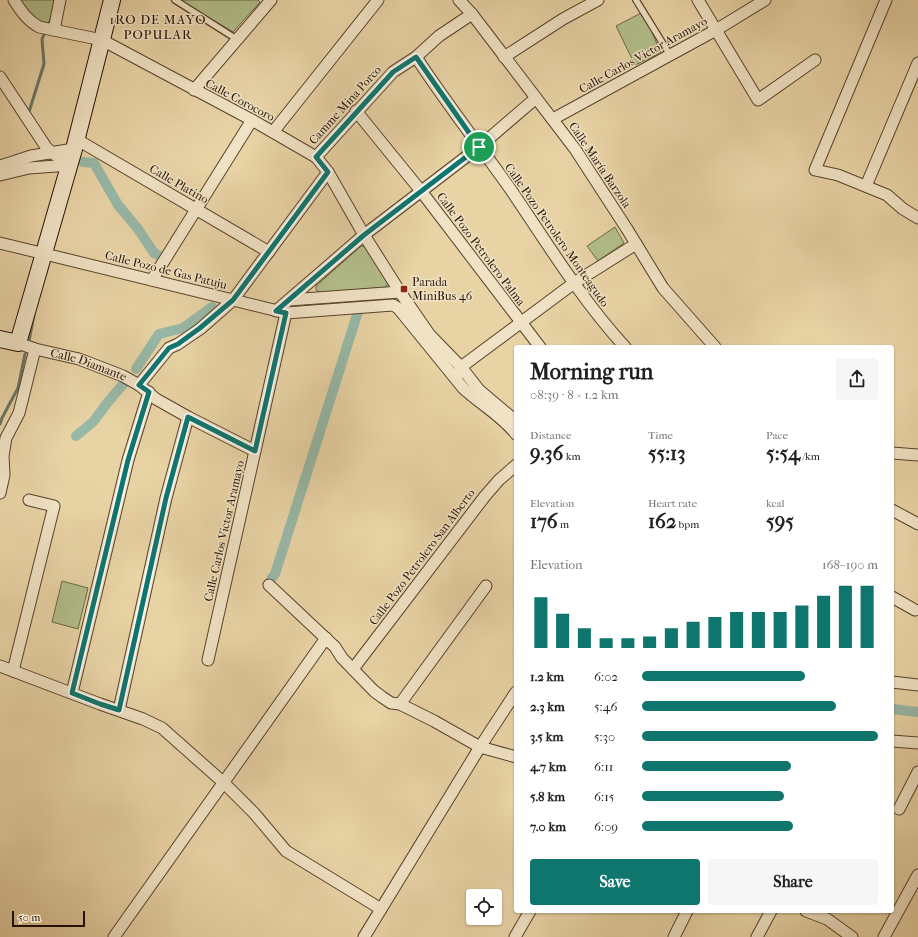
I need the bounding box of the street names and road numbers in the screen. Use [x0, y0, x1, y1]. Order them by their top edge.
street label: Calle Carlos Victor Aramayo [577, 14, 709, 96]
street label: Camme Mina Porco [306, 63, 384, 147]
street label: Calle Corocoro [203, 76, 277, 124]
street label: Calle María Barzola [566, 119, 634, 211]
street label: Calle Pozo Petrolero Monteagudo [502, 160, 612, 310]
street label: Calle Platino [147, 162, 211, 206]
street label: Calle Pozo Petrolero Palma [434, 190, 528, 309]
street label: Calle Pozo de Gas Patuju [103, 248, 229, 292]
street label: Calle Diamante [49, 346, 130, 384]
street label: Calle Carlos Victor Aramayo [201, 459, 247, 603]
street label: Calle Pozo Petrolero San Alberto [366, 486, 478, 628]

